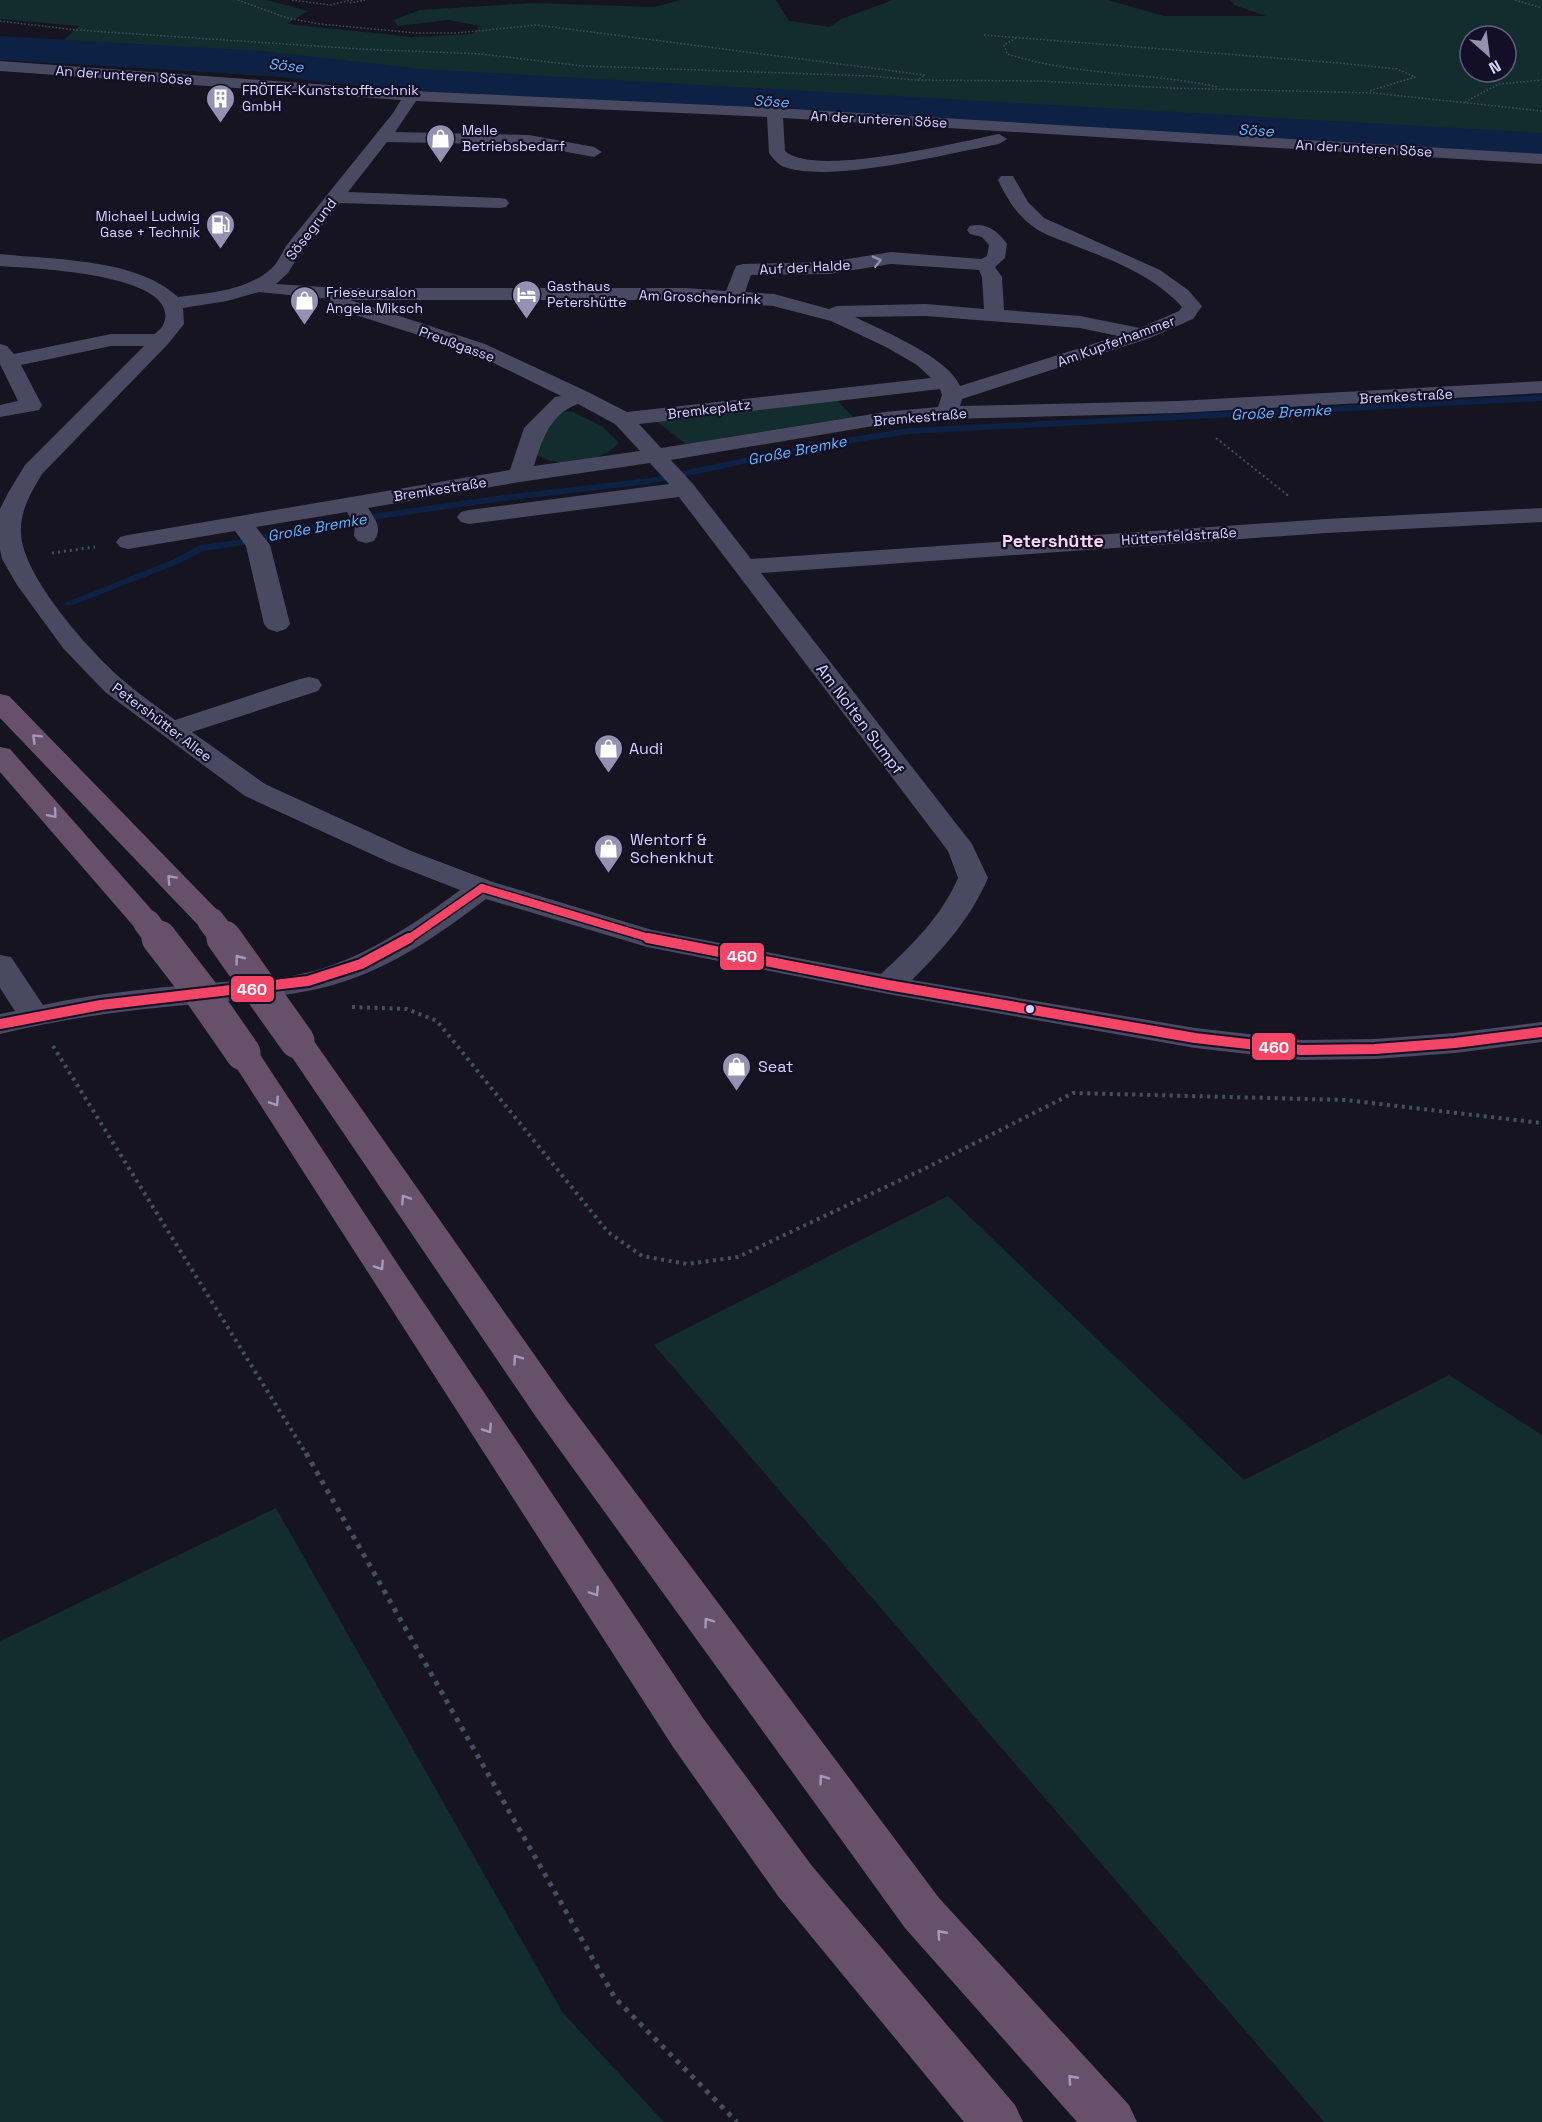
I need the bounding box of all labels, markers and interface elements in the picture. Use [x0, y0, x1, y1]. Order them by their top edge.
north arrow [1458, 24, 1518, 84]
water label: Söse [267, 54, 306, 76]
text: N [1485, 55, 1504, 79]
street label: An der unteren Söse [55, 61, 193, 89]
place label: FRÖTEK-Kunststofftechnik GmbH [242, 81, 419, 115]
building icon: FRÖTEK-Kunststofftechnik GmbH [205, 82, 237, 124]
water label: Söse [753, 91, 790, 111]
street label: An der unteren Söse [810, 106, 948, 132]
water label: Söse [1238, 120, 1275, 140]
place label: Melle Betriebsbedarf [462, 121, 565, 155]
shop icon: Melle Betriebsbedarf [425, 122, 457, 164]
street label: An der unteren Söse [1295, 135, 1433, 161]
street label: Sösegrund [282, 194, 340, 264]
place label: Michael Ludwig Gase + Technik [96, 207, 200, 241]
fuel station icon: Michael Ludwig Gase + Technik [205, 208, 237, 250]
one-way arrow [872, 255, 882, 268]
street label: Auf der Halde [759, 256, 851, 278]
place label: Gasthaus Petershütte [547, 277, 626, 311]
hotel icon: Gasthaus Petershütte [510, 278, 542, 320]
place label: Frieseursalon Angela Miksch [326, 283, 423, 317]
shop icon: Frieseursalon Angela Miksch [289, 284, 321, 326]
street label: Am Groschenbrink [639, 286, 762, 308]
street label: Am Kupferhammer [1055, 311, 1177, 371]
street label: Preußgasse [417, 322, 497, 366]
street label: Bremkestraße [1359, 385, 1453, 407]
street label: Bremkeplatz [666, 395, 752, 423]
water label: Große Bremke [1230, 400, 1333, 424]
street label: Bremkestraße [872, 404, 968, 430]
water label: Große Bremke [746, 431, 849, 469]
street label: Bremkestraße [392, 473, 488, 505]
water label: Große Bremke [266, 509, 369, 545]
street label: Hüttenfeldstraße [1121, 523, 1237, 549]
district label: Petershütte [1002, 529, 1104, 552]
street label: Am Nolten Sumpf [812, 659, 908, 779]
street label: Petershütter Allee [108, 679, 216, 765]
shop icon: Audi [592, 732, 624, 774]
one-way arrow [33, 734, 44, 745]
place label: Audi [629, 738, 663, 759]
one-way arrow [46, 807, 57, 818]
place label: Wentorf & Schenkhut [630, 829, 714, 868]
shop icon: Wentorf & Schenkhut [593, 832, 625, 874]
one-way arrow [167, 875, 178, 885]
line badge: 460 [719, 942, 765, 971]
text: 460 [727, 946, 757, 967]
one-way arrow [236, 954, 247, 965]
line badge: 460 [230, 975, 275, 1003]
text: 460 [237, 979, 267, 1000]
unlabelled marker [1024, 1003, 1036, 1015]
line badge: 460 [1251, 1032, 1296, 1061]
text: 460 [1259, 1037, 1289, 1058]
shop icon: Seat [721, 1050, 753, 1092]
place label: Seat [758, 1056, 793, 1077]
one-way arrow [267, 1096, 278, 1107]
one-way arrow [401, 1195, 412, 1206]
one-way arrow [373, 1260, 384, 1271]
one-way arrow [513, 1355, 524, 1366]
one-way arrow [480, 1423, 492, 1433]
one-way arrow [588, 1585, 599, 1596]
one-way arrow [704, 1617, 715, 1628]
one-way arrow [820, 1775, 831, 1786]
one-way arrow [937, 1930, 948, 1941]
one-way arrow [1068, 2075, 1079, 2085]

